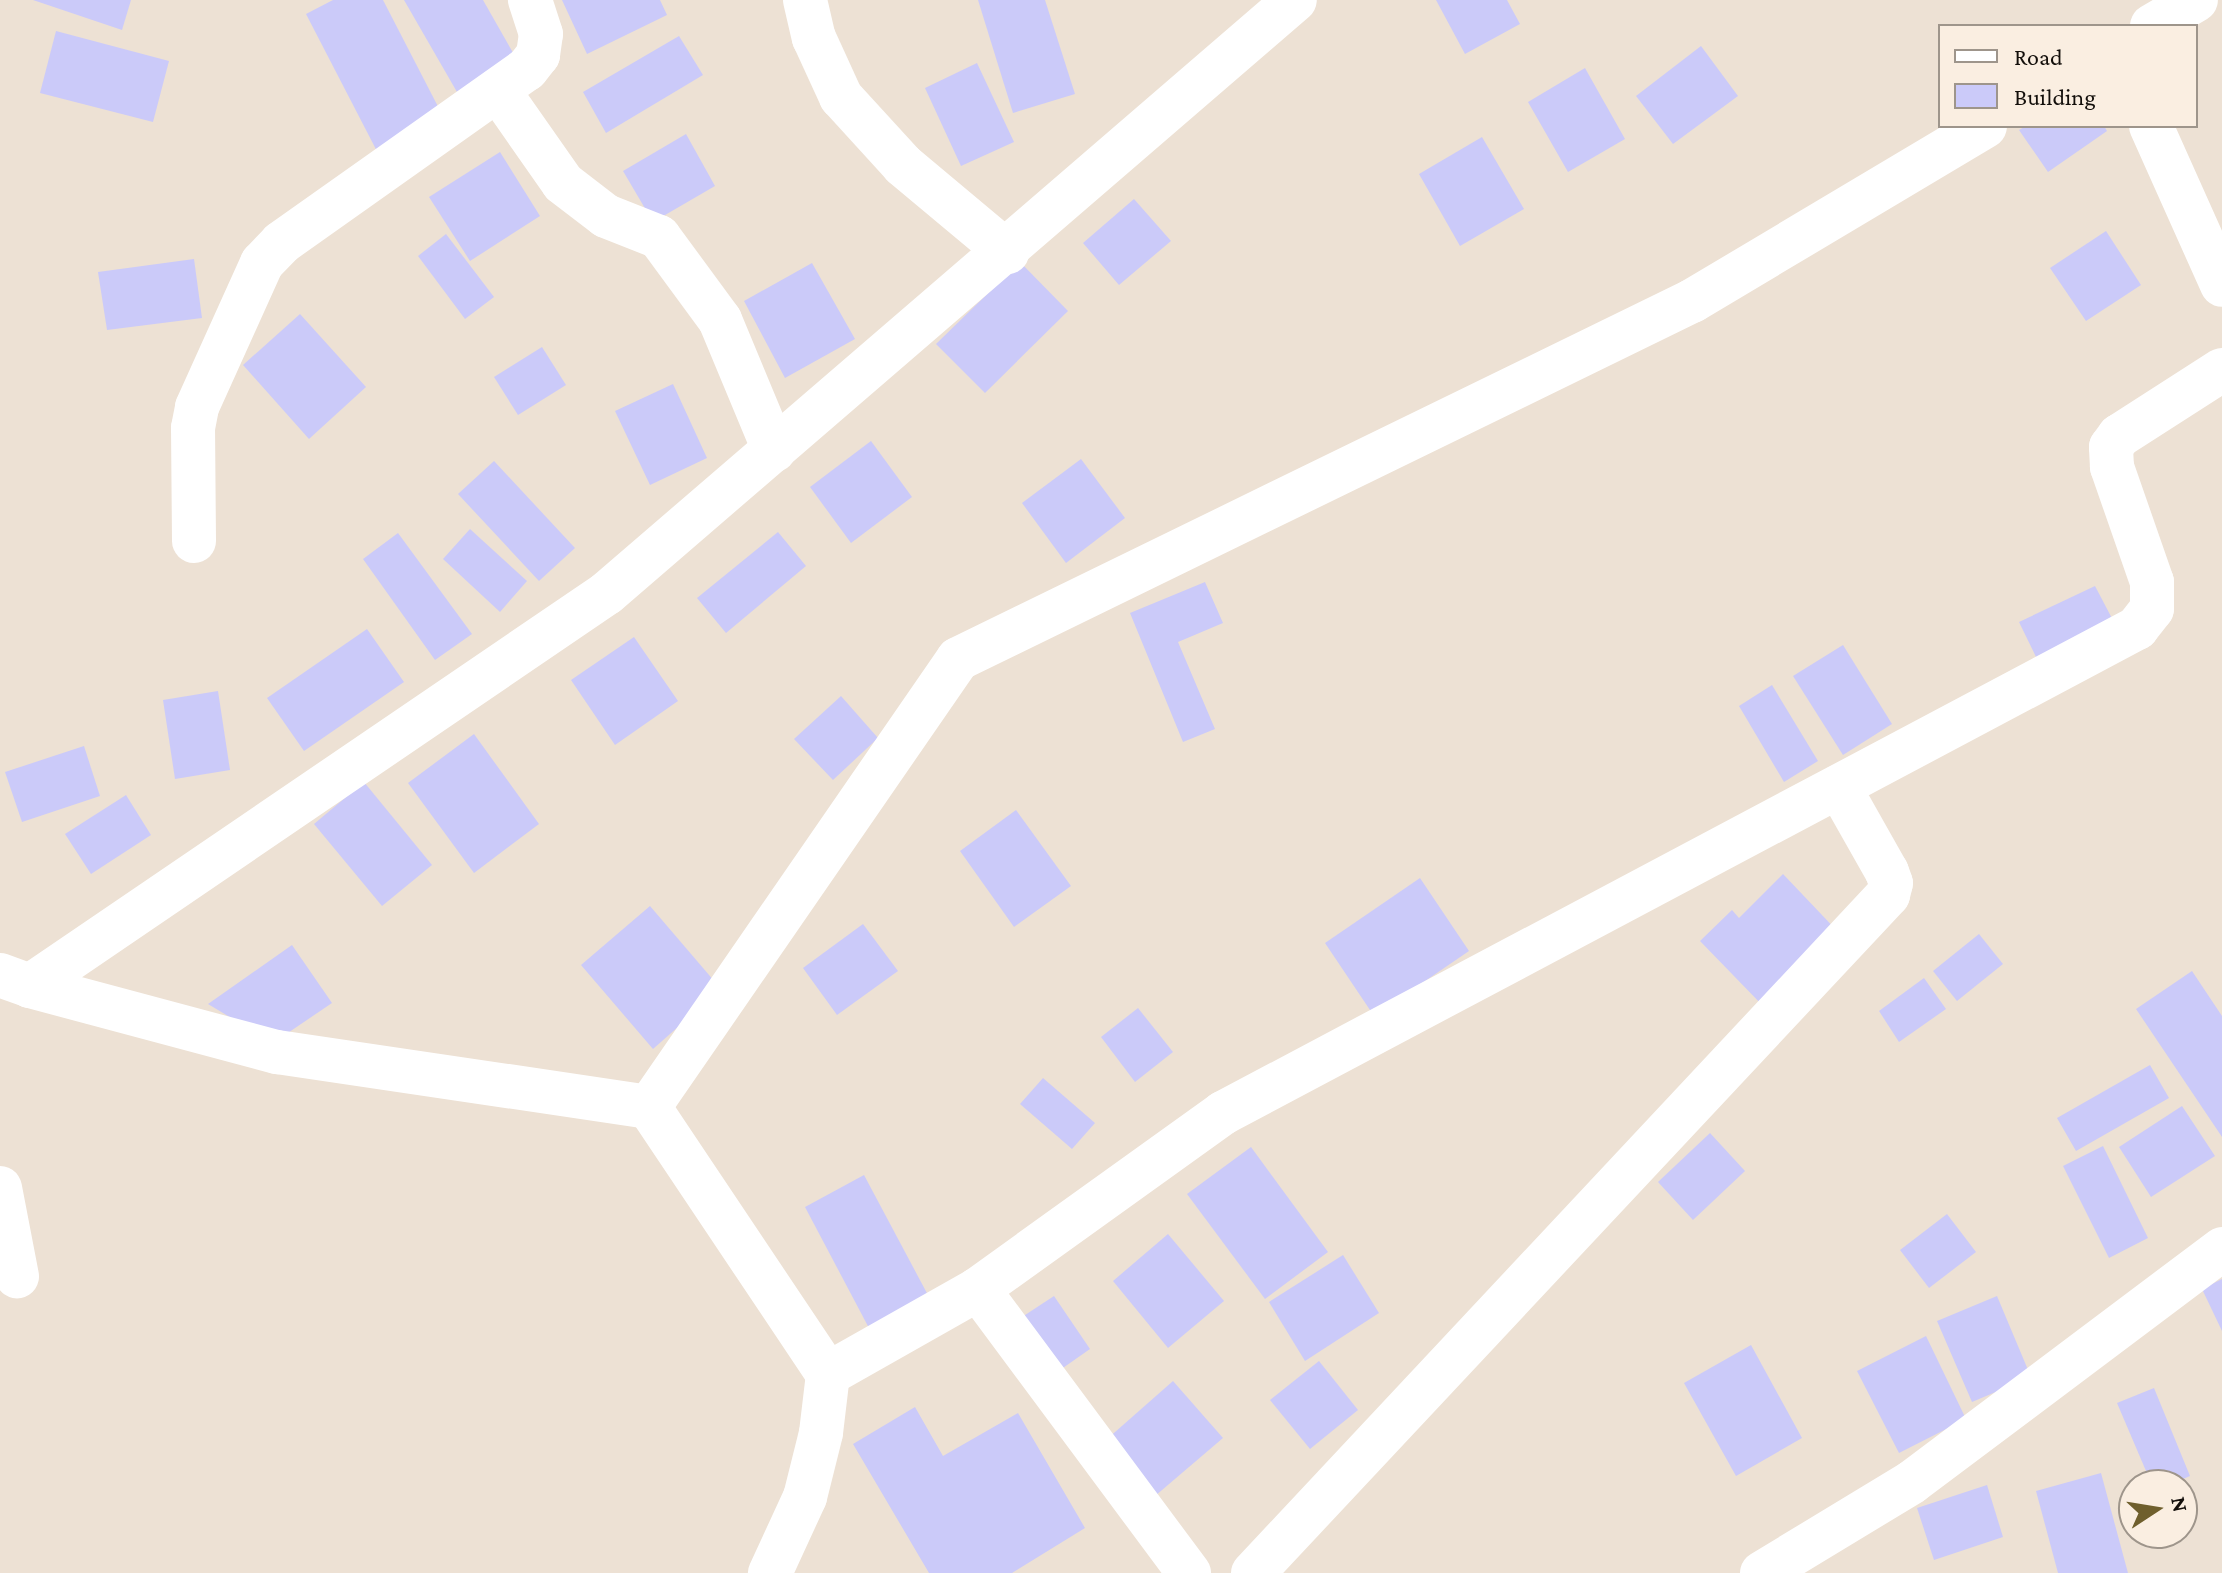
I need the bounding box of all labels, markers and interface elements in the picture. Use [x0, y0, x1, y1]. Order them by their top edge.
legend [1938, 24, 2198, 128]
text: Road [2014, 43, 2063, 70]
text: Building [2014, 83, 2096, 110]
north arrow [2118, 1469, 2198, 1549]
text: N [2166, 1494, 2194, 1514]

